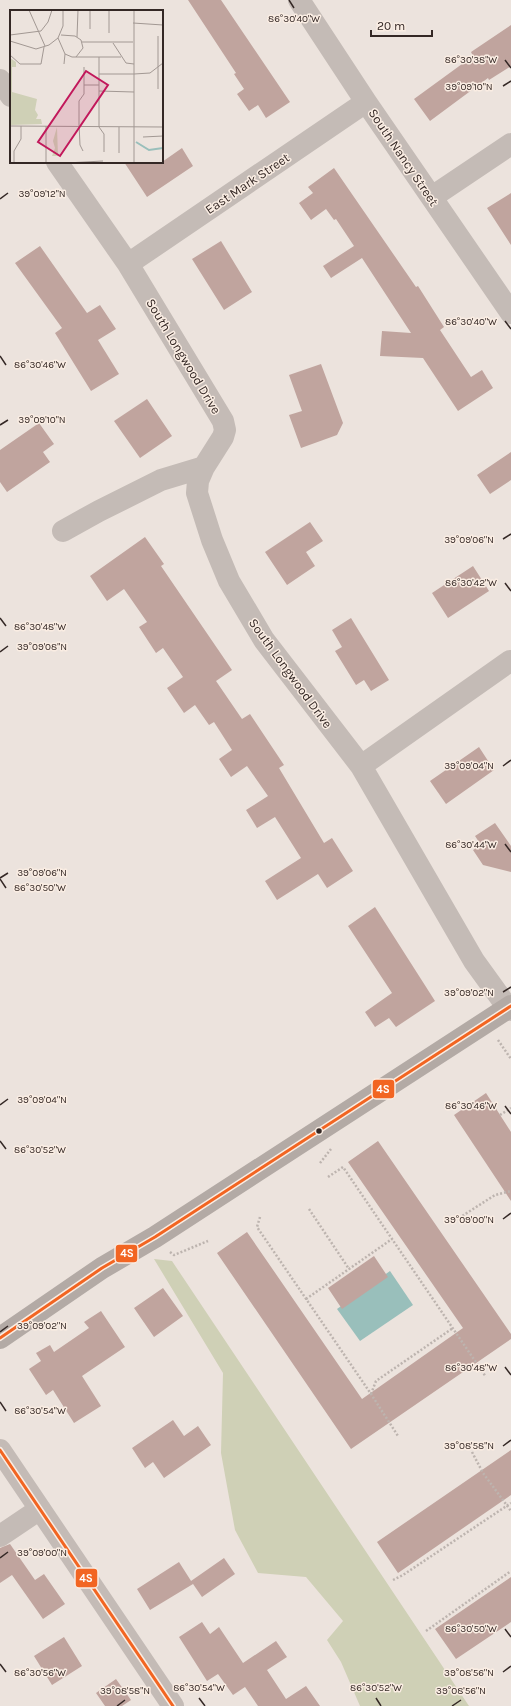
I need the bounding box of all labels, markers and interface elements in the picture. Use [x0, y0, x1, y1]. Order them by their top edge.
inset map [10, 10, 163, 163]
scale bar [371, 12, 432, 38]
text: 86°30'40"W [268, 13, 320, 25]
text: 20 m [377, 19, 405, 33]
text: 86°30'38"W [445, 54, 497, 66]
text: 39°09'10"N [445, 81, 493, 93]
street label: South Nancy Street [365, 106, 442, 209]
street label: East Mark Street [202, 150, 292, 217]
text: 39°09'12"N [18, 188, 66, 200]
street label: South Longwood Drive [143, 296, 224, 417]
text: 86°30'40"W [445, 316, 497, 328]
text: 86°30'46"W [14, 359, 66, 371]
text: 39°09'10"N [18, 414, 66, 426]
text: 39°09'06"N [444, 534, 494, 546]
text: 86°30'42"W [445, 577, 497, 589]
street label: South Longwood Drive [246, 616, 336, 731]
text: 86°30'48"W [14, 621, 66, 633]
text: 39°09'08"N [17, 641, 67, 653]
text: 39°09'04"N [444, 760, 494, 772]
text: 86°30'44"W [445, 839, 497, 851]
text: 39°09'06"N [17, 867, 67, 879]
text: 86°30'50"W [14, 882, 66, 894]
text: 39°09'02"N [444, 987, 494, 999]
line badge: 4S [372, 1079, 395, 1099]
text: 4S [376, 1083, 390, 1096]
text: 39°09'04"N [17, 1094, 67, 1106]
text: 86°30'46"W [445, 1100, 497, 1112]
unlabelled marker [314, 1126, 324, 1136]
text: 86°30'52"W [14, 1144, 66, 1156]
text: 39°09'00"N [444, 1214, 494, 1226]
line badge: 4S [115, 1244, 138, 1263]
text: 4S [120, 1247, 134, 1260]
text: 39°09'02"N [17, 1320, 67, 1332]
text: 86°30'48"W [445, 1362, 497, 1374]
text: 86°30'54"W [14, 1405, 66, 1417]
text: 39°08'58"N [444, 1440, 494, 1452]
text: 39°09'00"N [17, 1547, 67, 1559]
line badge: 4S [75, 1568, 98, 1588]
text: 4S [79, 1572, 93, 1585]
text: 86°30'50"W [445, 1623, 497, 1635]
text: 86°30'56"W [14, 1667, 66, 1679]
text: 39°08'56"N [444, 1667, 494, 1679]
text: 86°30'54"W [173, 1682, 225, 1694]
text: 86°30'52"W [350, 1682, 402, 1694]
text: 39°08'58"N [100, 1685, 150, 1697]
text: 39°08'56"N [436, 1685, 486, 1697]

